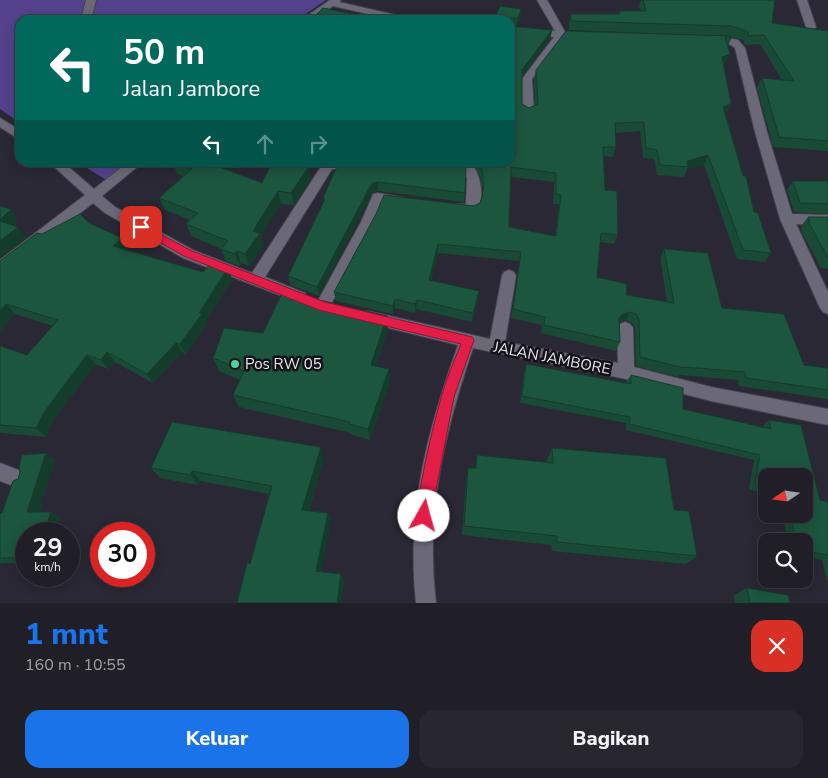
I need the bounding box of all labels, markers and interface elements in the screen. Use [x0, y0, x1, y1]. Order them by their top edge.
text: 50 m [123, 29, 205, 76]
icon: left [40, 35, 105, 100]
text: Jalan Jambore [123, 74, 260, 104]
icon: left [198, 130, 226, 158]
icon: ahead [251, 130, 279, 158]
icon: right [304, 130, 332, 158]
pin [120, 206, 162, 248]
icon: arrive [127, 213, 155, 241]
street label: JALAN JAMBORE [491, 337, 612, 379]
place label: Pos RW 05 [245, 354, 322, 374]
marker: Pos RW 05 [229, 358, 241, 370]
north arrow [758, 468, 812, 522]
map controls [758, 468, 813, 588]
position arrow [397, 489, 449, 541]
speed limit sign: 30 [90, 522, 155, 587]
text: 29 [32, 531, 63, 565]
button: search [758, 533, 813, 588]
text: km/h [34, 559, 61, 575]
text: 1 mnt [25, 614, 108, 655]
button: close [751, 620, 803, 672]
text: 160 m · 10:55 [25, 654, 126, 676]
button: Keluar [25, 710, 409, 768]
button: Bagikan [419, 710, 803, 768]

